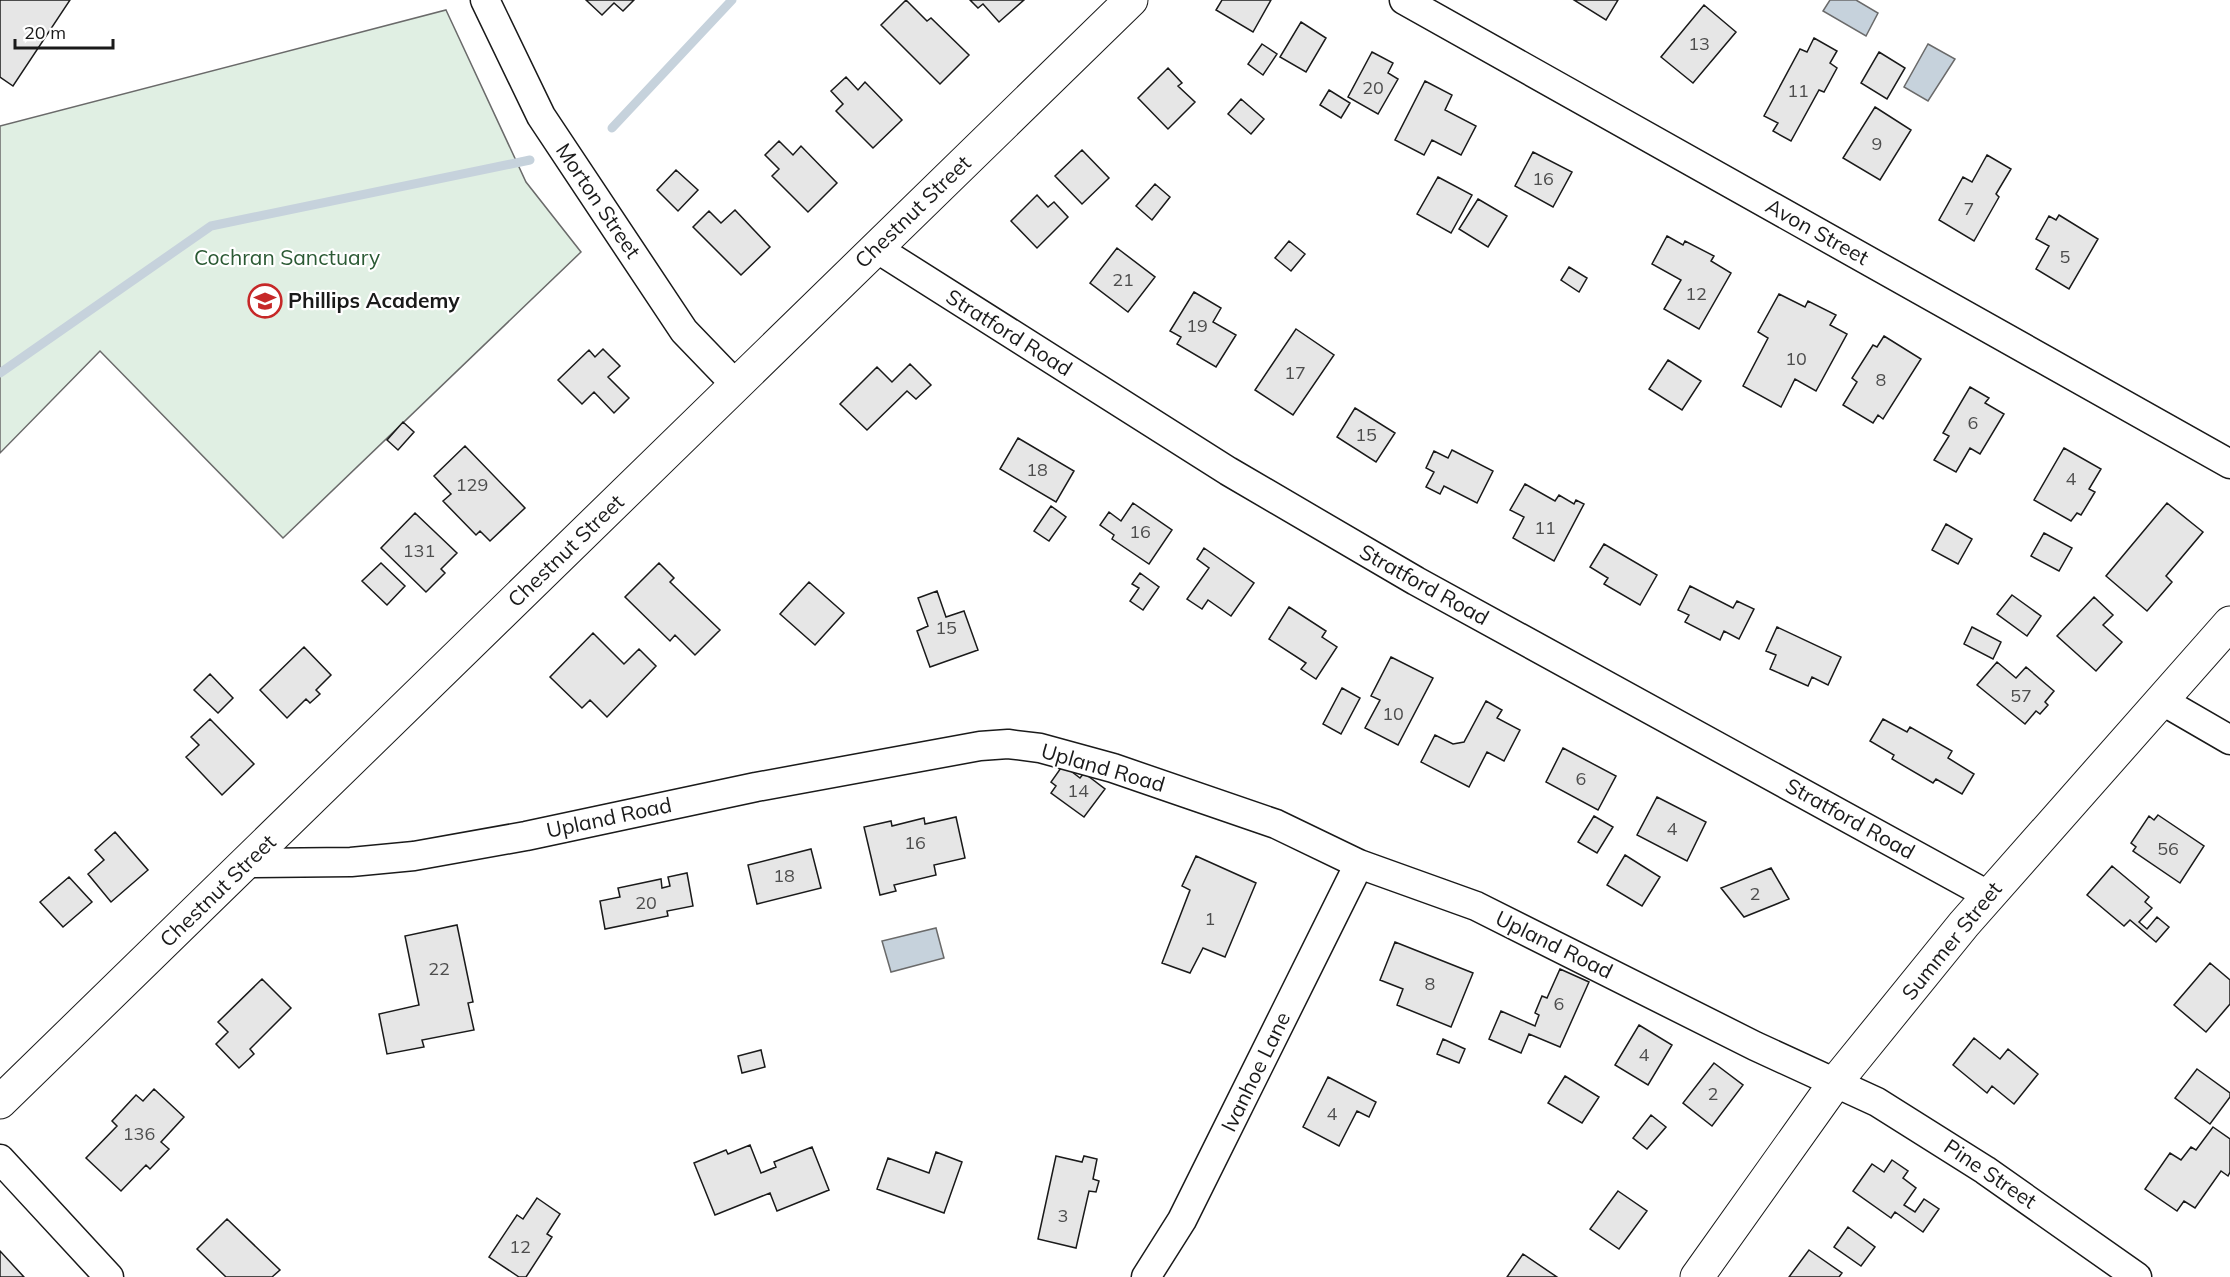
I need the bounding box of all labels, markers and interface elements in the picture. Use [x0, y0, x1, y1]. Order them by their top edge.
scale bar [15, 12, 112, 50]
text: 20 m [24, 21, 66, 44]
house number: 13 [1688, 32, 1710, 55]
house number: 20 [1362, 76, 1384, 99]
house number: 11 [1787, 79, 1809, 102]
house number: 9 [1872, 132, 1882, 155]
street label: Morton Street [551, 138, 647, 263]
street label: Chestnut Street [849, 149, 976, 273]
house number: 16 [1532, 167, 1554, 190]
street label: Avon Street [1761, 192, 1874, 270]
house number: 7 [1964, 197, 1974, 220]
park label: Cochran Sanctuary [194, 244, 380, 270]
house number: 5 [2060, 245, 2071, 268]
house number: 21 [1112, 268, 1134, 291]
house number: 12 [1685, 282, 1707, 305]
school or university icon: Phillips Academy [247, 283, 283, 319]
street label: Stratford Road [942, 283, 1077, 381]
place label: Phillips Academy [288, 287, 460, 313]
house number: 19 [1186, 314, 1208, 337]
house number: 10 [1785, 347, 1807, 370]
house number: 17 [1284, 361, 1306, 384]
house number: 8 [1876, 368, 1886, 391]
house number: 6 [1968, 411, 1978, 434]
house number: 15 [1355, 423, 1377, 446]
house number: 18 [1026, 458, 1048, 481]
house number: 4 [2066, 467, 2077, 490]
house number: 129 [456, 473, 488, 496]
street label: Chestnut Street [502, 488, 629, 612]
house number: 11 [1534, 516, 1556, 539]
house number: 16 [1129, 520, 1151, 543]
street label: Stratford Road [1355, 538, 1494, 630]
house number: 131 [403, 539, 435, 562]
house number: 15 [935, 616, 957, 639]
house number: 57 [2010, 684, 2032, 707]
house number: 10 [1382, 702, 1404, 725]
street label: Upland Road [1038, 737, 1168, 797]
house number: 6 [1576, 767, 1586, 790]
street label: Stratford Road [1781, 772, 1920, 864]
house number: 14 [1067, 779, 1089, 802]
street label: Upland Road [544, 791, 674, 843]
house number: 4 [1667, 817, 1678, 840]
street label: Chestnut Street [154, 828, 281, 952]
house number: 16 [904, 831, 926, 854]
house number: 56 [2157, 837, 2179, 860]
house number: 18 [773, 864, 795, 887]
street label: Summer Street [1896, 876, 2007, 1005]
house number: 2 [1750, 882, 1760, 905]
house number: 20 [635, 891, 657, 914]
street label: Upland Road [1491, 904, 1617, 984]
house number: 1 [1205, 907, 1215, 930]
house number: 22 [428, 957, 450, 980]
house number: 8 [1425, 972, 1435, 995]
house number: 6 [1554, 992, 1564, 1015]
street label: Ivanhoe Lane [1215, 1007, 1295, 1136]
house number: 4 [1639, 1043, 1650, 1066]
house number: 2 [1708, 1082, 1718, 1105]
house number: 4 [1327, 1102, 1338, 1125]
house number: 136 [123, 1122, 155, 1145]
street label: Pine Street [1939, 1133, 2042, 1214]
house number: 3 [1058, 1204, 1068, 1227]
house number: 12 [509, 1235, 531, 1258]

